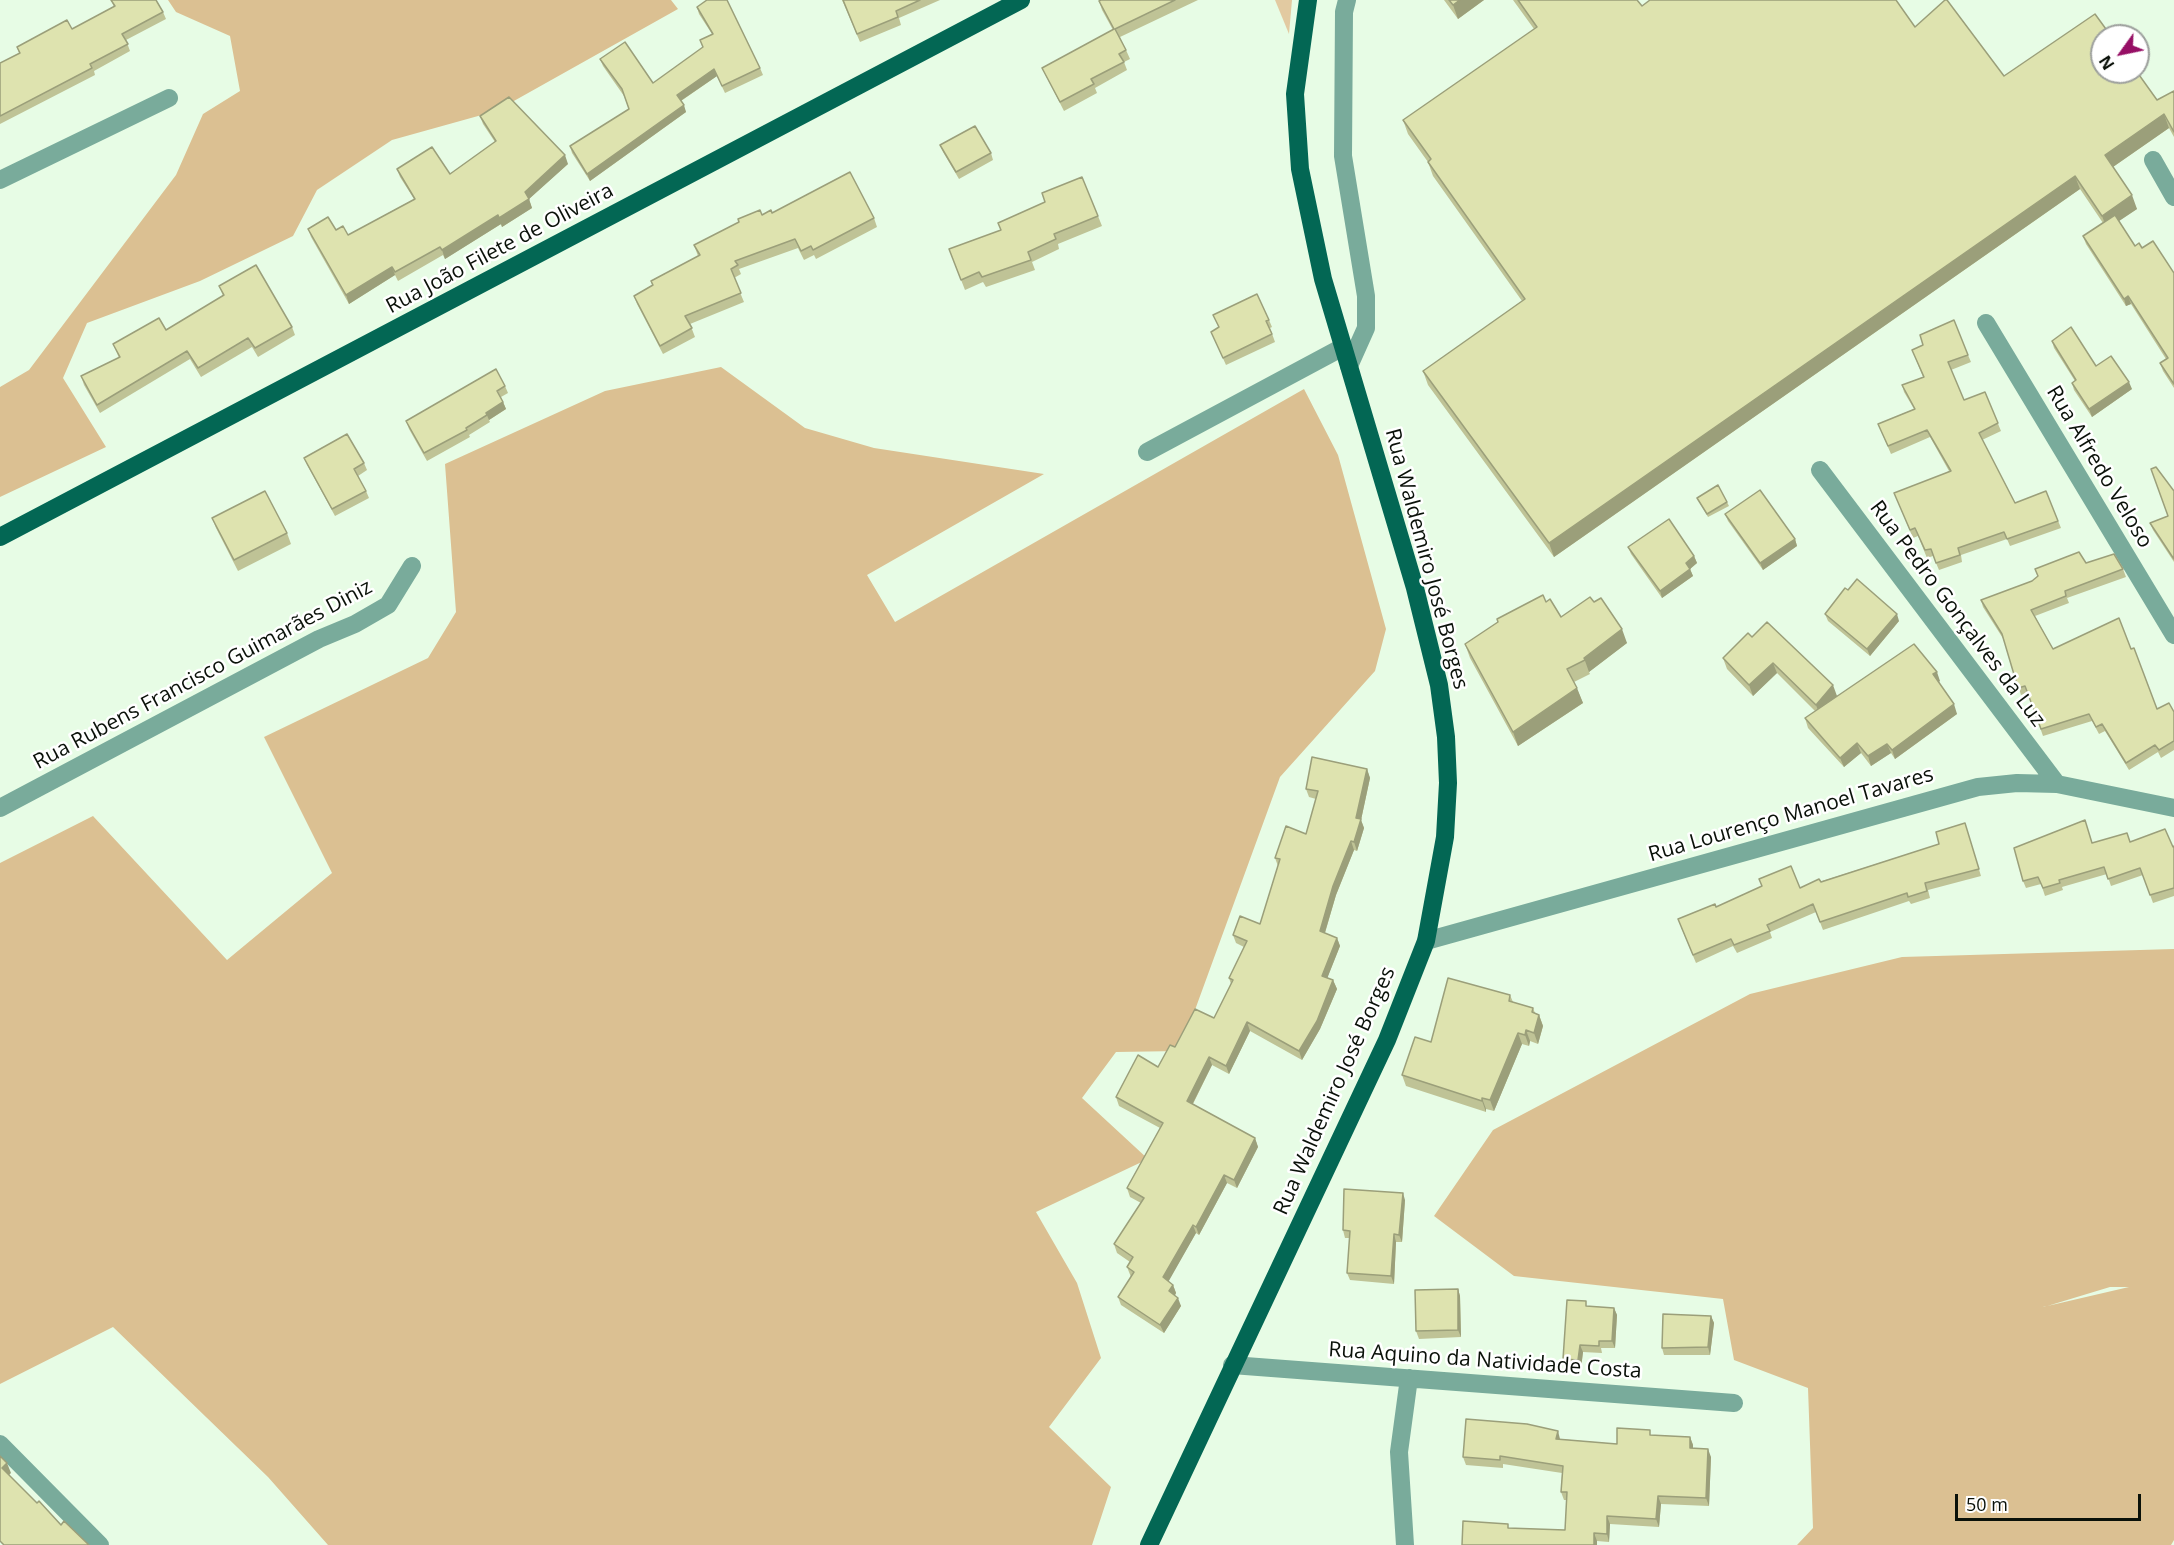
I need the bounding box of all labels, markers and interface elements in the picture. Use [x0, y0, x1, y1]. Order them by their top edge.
north arrow [2090, 24, 2150, 84]
text: N [2094, 51, 2119, 74]
street label: Rua João Filete de Oliveira [382, 178, 618, 320]
street label: Rua Alfredo Veloso [2041, 381, 2157, 553]
street label: Rua Waldemiro José Borges [1379, 426, 1473, 692]
street label: Rua Pedro Gonçalves da Luz [1864, 496, 2050, 732]
street label: Rua Rubens Francisco Guimarães Diniz [29, 575, 377, 775]
street label: Rua Lourenço Manoel Tavares [1646, 762, 1936, 868]
street label: Rua Waldemiro José Borges [1269, 963, 1401, 1219]
street label: Rua Aquino da Natividade Costa [1328, 1337, 1642, 1385]
scale bar [1958, 1482, 2144, 1520]
text: 50 m [1966, 1492, 2008, 1516]

